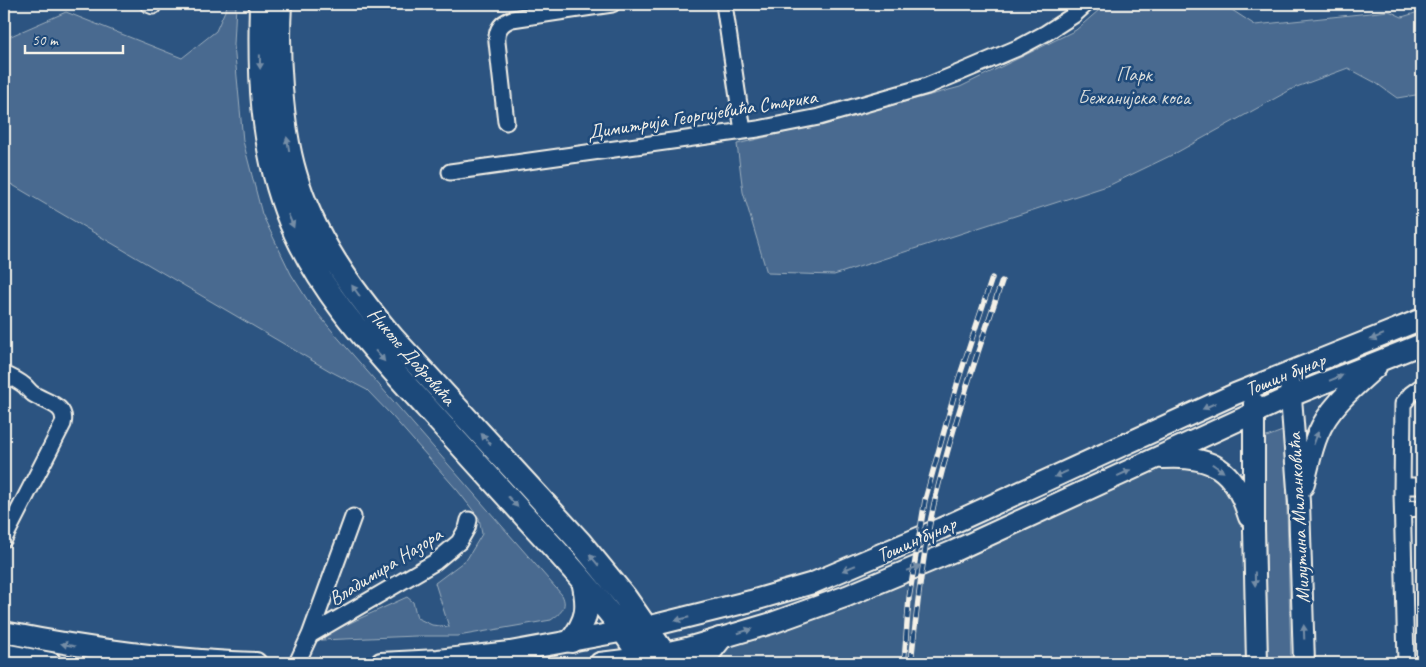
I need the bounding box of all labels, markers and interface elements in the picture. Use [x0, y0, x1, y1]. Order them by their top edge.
scale bar [25, 22, 122, 54]
text: 50 m [32, 31, 59, 50]
one-way arrow [256, 55, 264, 71]
park label: Парк Бежанијска коса [1078, 62, 1192, 110]
street label: Димитрија Георгијевића Старика [586, 84, 820, 145]
one-way arrow [284, 136, 292, 152]
one-way arrow [287, 214, 295, 228]
one-way arrow [351, 284, 361, 298]
street label: Николе Добровића [362, 302, 462, 412]
one-way arrow [1369, 333, 1384, 341]
street label: Тошин бунар [1241, 347, 1330, 402]
one-way arrow [374, 350, 385, 363]
one-way arrow [1329, 374, 1343, 382]
one-way arrow [1202, 402, 1216, 410]
street label: Милутина Миланковића [1281, 431, 1315, 604]
one-way arrow [1313, 431, 1320, 446]
one-way arrow [480, 433, 492, 445]
one-way arrow [1211, 464, 1225, 473]
one-way arrow [1117, 468, 1131, 476]
one-way arrow [1054, 470, 1068, 478]
one-way arrow [507, 496, 518, 509]
street label: Тошин бунар [873, 510, 961, 568]
street label: Владимира Назора [324, 521, 448, 611]
one-way arrow [589, 554, 600, 567]
one-way arrow [907, 563, 921, 571]
one-way arrow [841, 564, 856, 572]
one-way arrow [1251, 571, 1259, 587]
one-way arrow [674, 615, 689, 623]
one-way arrow [1299, 623, 1307, 639]
one-way arrow [738, 627, 753, 635]
one-way arrow [60, 640, 76, 648]

